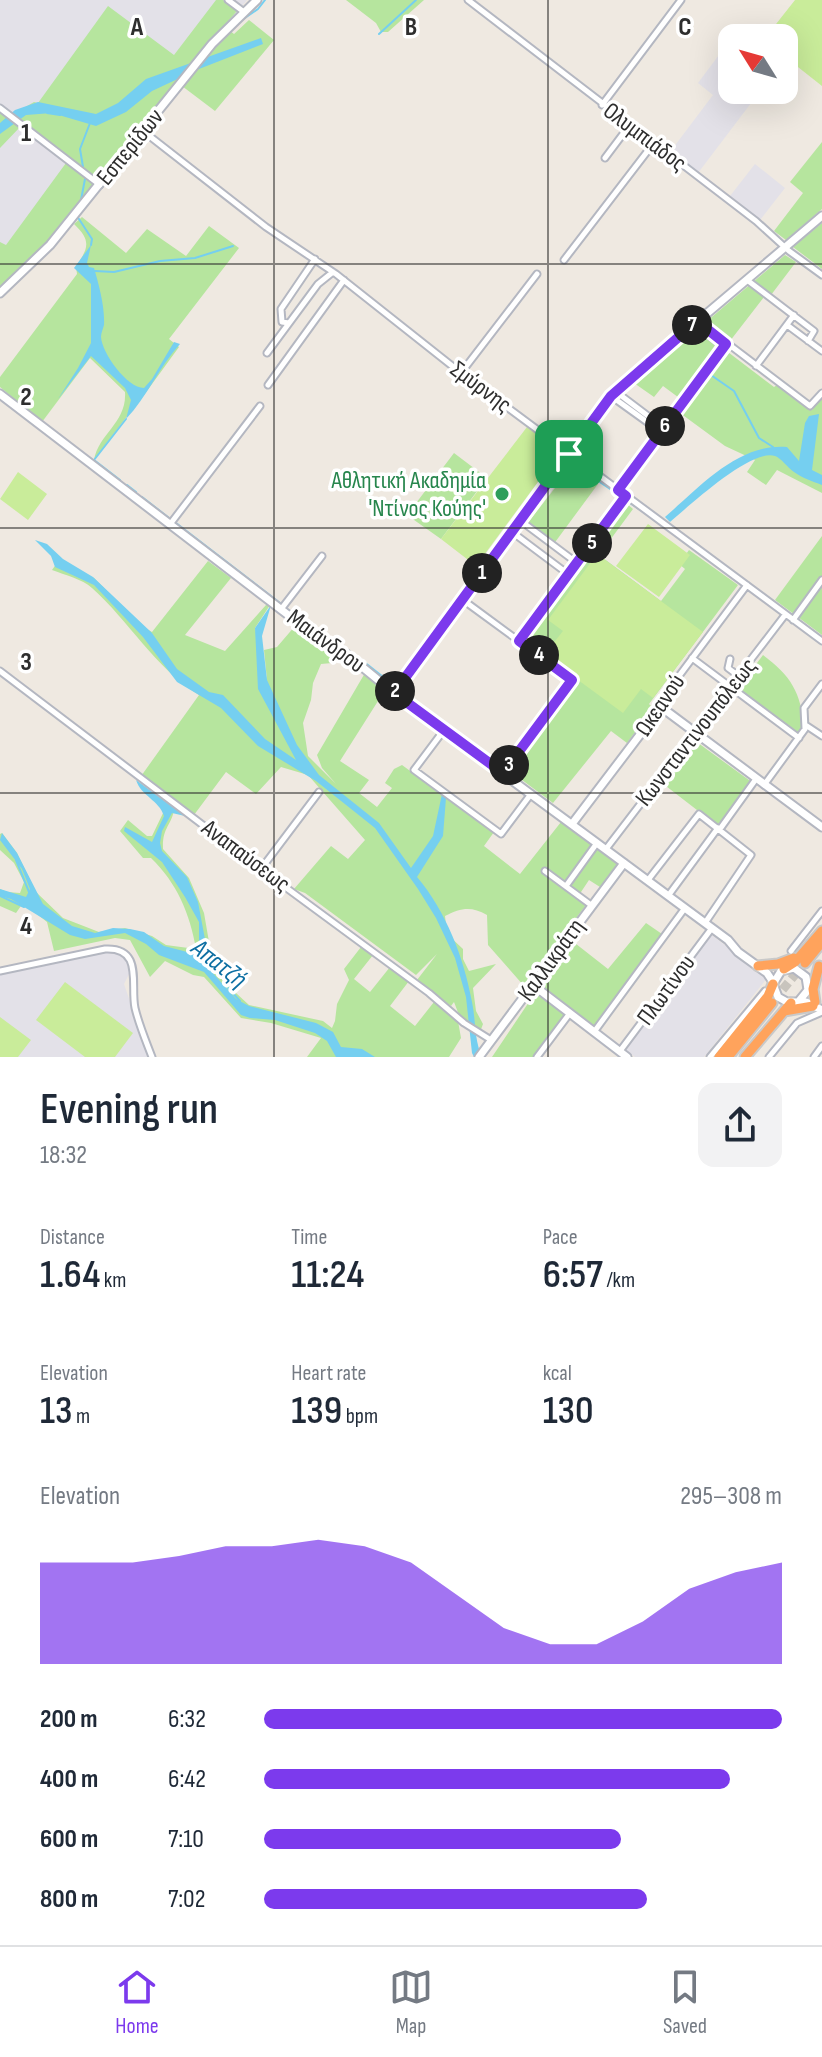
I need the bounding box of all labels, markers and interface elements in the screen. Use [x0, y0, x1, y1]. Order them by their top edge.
text: A [130, 12, 144, 43]
text: B [405, 12, 417, 43]
text: C [678, 12, 692, 43]
north arrow [718, 24, 798, 104]
map controls [718, 24, 798, 104]
street label: Ολυμπιάδος [598, 96, 692, 178]
street label: Εσπερίδων [90, 103, 170, 191]
text: 1 [21, 118, 31, 149]
pin: 7 [672, 305, 712, 345]
text: 7 [687, 311, 697, 338]
street label: Σμύρνης [445, 355, 517, 419]
text: 2 [20, 382, 32, 413]
pin: 6 [645, 406, 685, 446]
text: 6 [660, 412, 670, 439]
pin [535, 420, 603, 488]
icon: arrive [547, 432, 591, 476]
place label: Αθλητική Ακαδημία 'Ντίνος Κούης' [330, 466, 486, 523]
marker: Αθλητική Ακαδημία 'Ντίνος Κούης' [493, 485, 511, 503]
pin: 5 [572, 523, 612, 563]
text: 5 [587, 529, 597, 556]
pin: 1 [462, 553, 502, 593]
text: 1 [478, 559, 486, 586]
street label: Μαιάνδρου [281, 603, 371, 679]
pin: 4 [519, 635, 559, 675]
text: 4 [534, 641, 544, 668]
text: 3 [20, 647, 32, 678]
street label: Κωνσταντινουπόλεως [629, 652, 763, 812]
street label: Ωκεανού [629, 668, 691, 742]
pin: 2 [375, 671, 415, 711]
text: 2 [390, 677, 400, 704]
pin: 3 [489, 745, 529, 785]
text: 3 [504, 751, 514, 778]
street label: Αναπαύσεως [195, 813, 296, 899]
text: 4 [20, 911, 32, 942]
street label: Καλλικράτη [511, 913, 591, 1007]
water label: Απατζή [184, 932, 253, 995]
street label: Πλωτίνου [631, 949, 701, 1031]
text: Evening run [40, 1083, 218, 1136]
button: share [698, 1083, 782, 1167]
text: 18:32 [40, 1140, 87, 1171]
text: Distance [40, 1224, 105, 1251]
text: Time [291, 1224, 327, 1251]
text: Pace [543, 1224, 578, 1251]
text: 1.64 [40, 1251, 100, 1299]
text: 11:24 [291, 1251, 364, 1299]
text: 6:57 [543, 1251, 603, 1299]
text: km [100, 1267, 126, 1294]
text: /km [603, 1267, 635, 1294]
text: Elevation [40, 1360, 108, 1387]
text: Heart rate [291, 1360, 366, 1387]
text: kcal [543, 1360, 572, 1387]
text: 13 [40, 1387, 72, 1435]
text: 139 [291, 1387, 342, 1435]
text: 130 [543, 1387, 594, 1435]
text: m [72, 1403, 90, 1430]
text: bpm [342, 1403, 378, 1430]
text: Elevation [40, 1481, 120, 1512]
text: 295–308 m [680, 1481, 782, 1512]
text: 200 m [40, 1704, 97, 1735]
text: 6:32 [168, 1704, 206, 1735]
text: 400 m [40, 1764, 98, 1795]
text: 6:42 [168, 1764, 206, 1795]
text: 600 m [40, 1824, 98, 1855]
text: 7:10 [168, 1824, 204, 1855]
text: 800 m [40, 1884, 98, 1915]
text: 7:02 [168, 1884, 205, 1915]
tab: Home [115, 1965, 159, 2040]
tab: Map [389, 1965, 433, 2040]
tab: Saved [663, 1965, 707, 2040]

